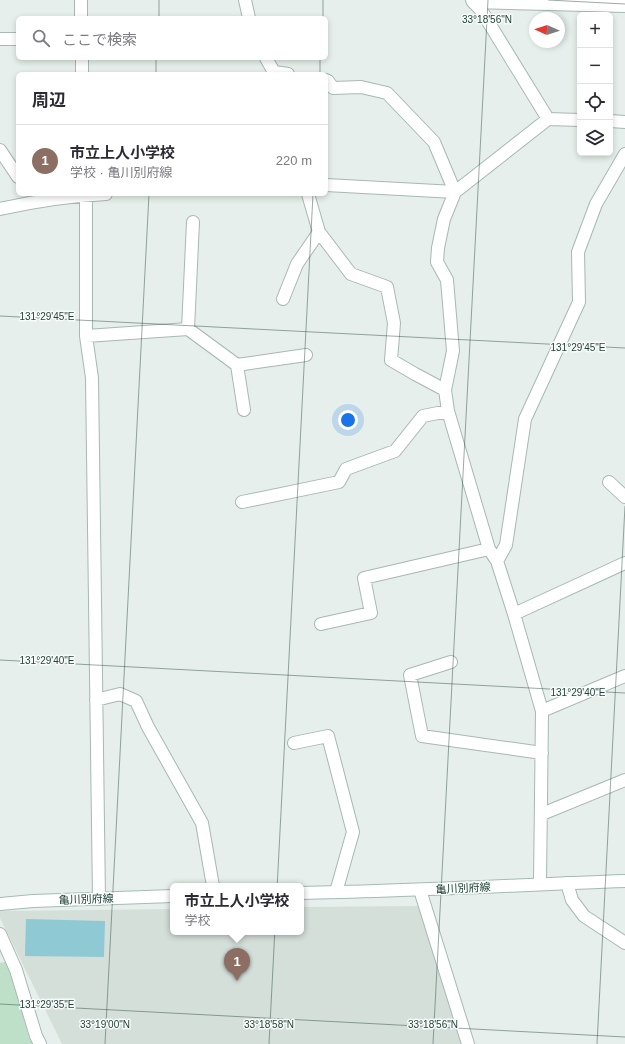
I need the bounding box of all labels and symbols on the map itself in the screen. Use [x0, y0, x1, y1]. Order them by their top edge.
north arrow [529, 12, 565, 48]
text: 33°18'56"N [462, 14, 512, 25]
text: 131°29'45"E [19, 311, 75, 322]
text: 131°29'45"E [550, 342, 606, 353]
your location [338, 410, 358, 430]
text: 131°29'40"E [19, 655, 75, 666]
text: 131°29'40"E [550, 687, 606, 698]
street label: 亀川別府線 [435, 881, 491, 895]
street label: 亀川別府線 [58, 892, 114, 906]
pin: 1 [224, 948, 250, 981]
text: 131°29'35"E [19, 999, 75, 1010]
text: 33°19'00"N [80, 1019, 130, 1030]
text: 33°18'58"N [244, 1019, 294, 1030]
text: 33°18'56"N [408, 1019, 458, 1030]

